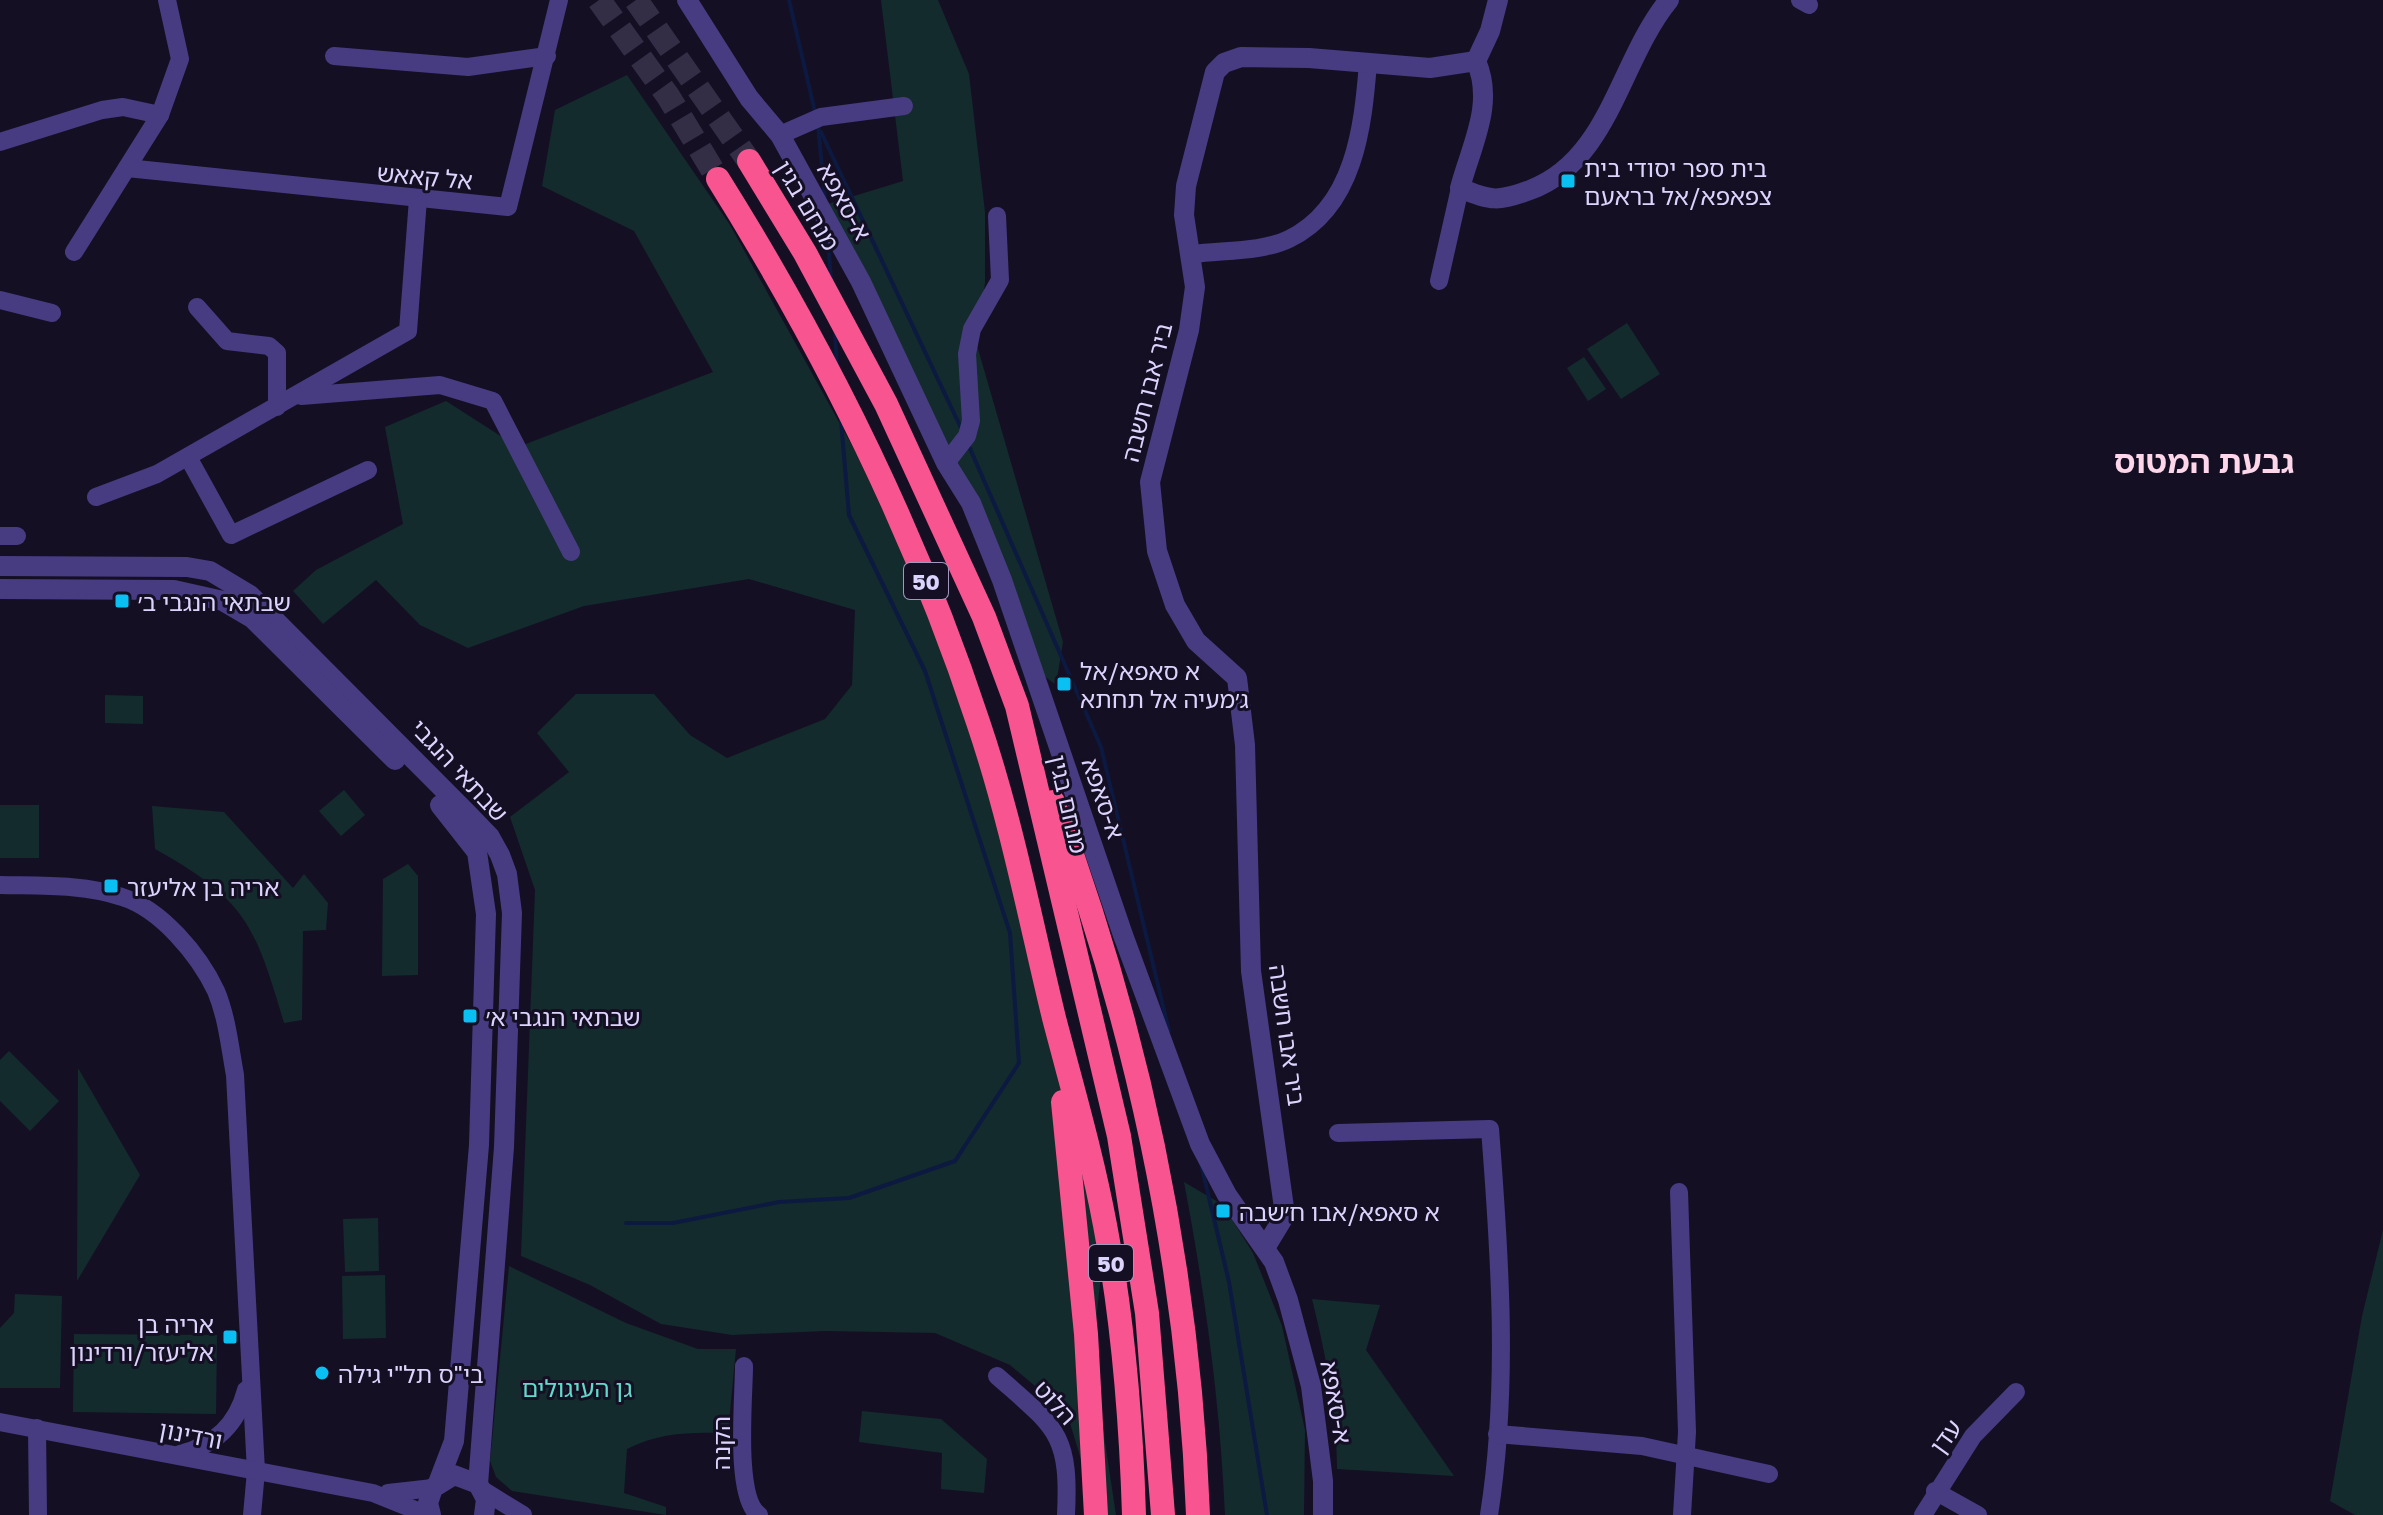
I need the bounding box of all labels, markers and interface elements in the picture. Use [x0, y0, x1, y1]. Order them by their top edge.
place label: בית ספר יסודי בית צפאפא/אל בראעם [1584, 153, 1772, 210]
street label: מנחם בגין [770, 155, 846, 255]
street label: אל קאאש [376, 157, 474, 195]
street label: א-סאפא [812, 157, 878, 245]
marker: בית ספר יסודי בית צפאפא/אל בראעם [1559, 172, 1577, 190]
street label: ביר אבו חשבה [1115, 319, 1177, 465]
district label: גבעת המטוס [2114, 442, 2294, 480]
road number: 50 [904, 563, 948, 599]
place label: שבתאי הנגבי ב׳ [138, 587, 291, 616]
marker: שבתאי הנגבי ב׳ [113, 592, 131, 610]
place label: א סאפא/אל ג׳מעיה אל תחתא [1080, 656, 1249, 713]
marker: א סאפא/אל ג׳מעיה אל תחתא [1055, 675, 1073, 693]
street label: שבתאי הנגבי [405, 713, 515, 827]
street label: מנחם בגין [1044, 752, 1094, 856]
street label: א-סאפא [1077, 754, 1131, 842]
place label: אריה בן אליעזר [127, 872, 279, 901]
marker: אריה בן אליעזר [102, 877, 120, 895]
street label: ביר אבו חשבה [1264, 962, 1312, 1108]
place label: שבתאי הנגבי א׳ [486, 1002, 641, 1031]
marker: שבתאי הנגבי א׳ [461, 1007, 479, 1025]
place label: א סאפא/אבו ח׳שבה [1239, 1197, 1440, 1226]
marker: א סאפא/אבו ח׳שבה [1214, 1202, 1232, 1220]
road number: 50 [1089, 1245, 1133, 1281]
place label: אריה בן אליעזר/ורדינון [69, 1309, 214, 1366]
marker: אריה בן אליעזר/ורדינון [221, 1328, 239, 1346]
street label: א-סאפא [1315, 1358, 1359, 1446]
place label: בי"ס תל"י גילה [338, 1359, 484, 1388]
marker: בי"ס תל"י גילה [313, 1364, 331, 1382]
park label: גן העיגולים [522, 1373, 632, 1402]
street label: הלוט [1029, 1374, 1083, 1430]
street label: עדן [1923, 1413, 1967, 1459]
street label: ורדינון [157, 1414, 225, 1454]
street label: הקנה [706, 1416, 735, 1470]

